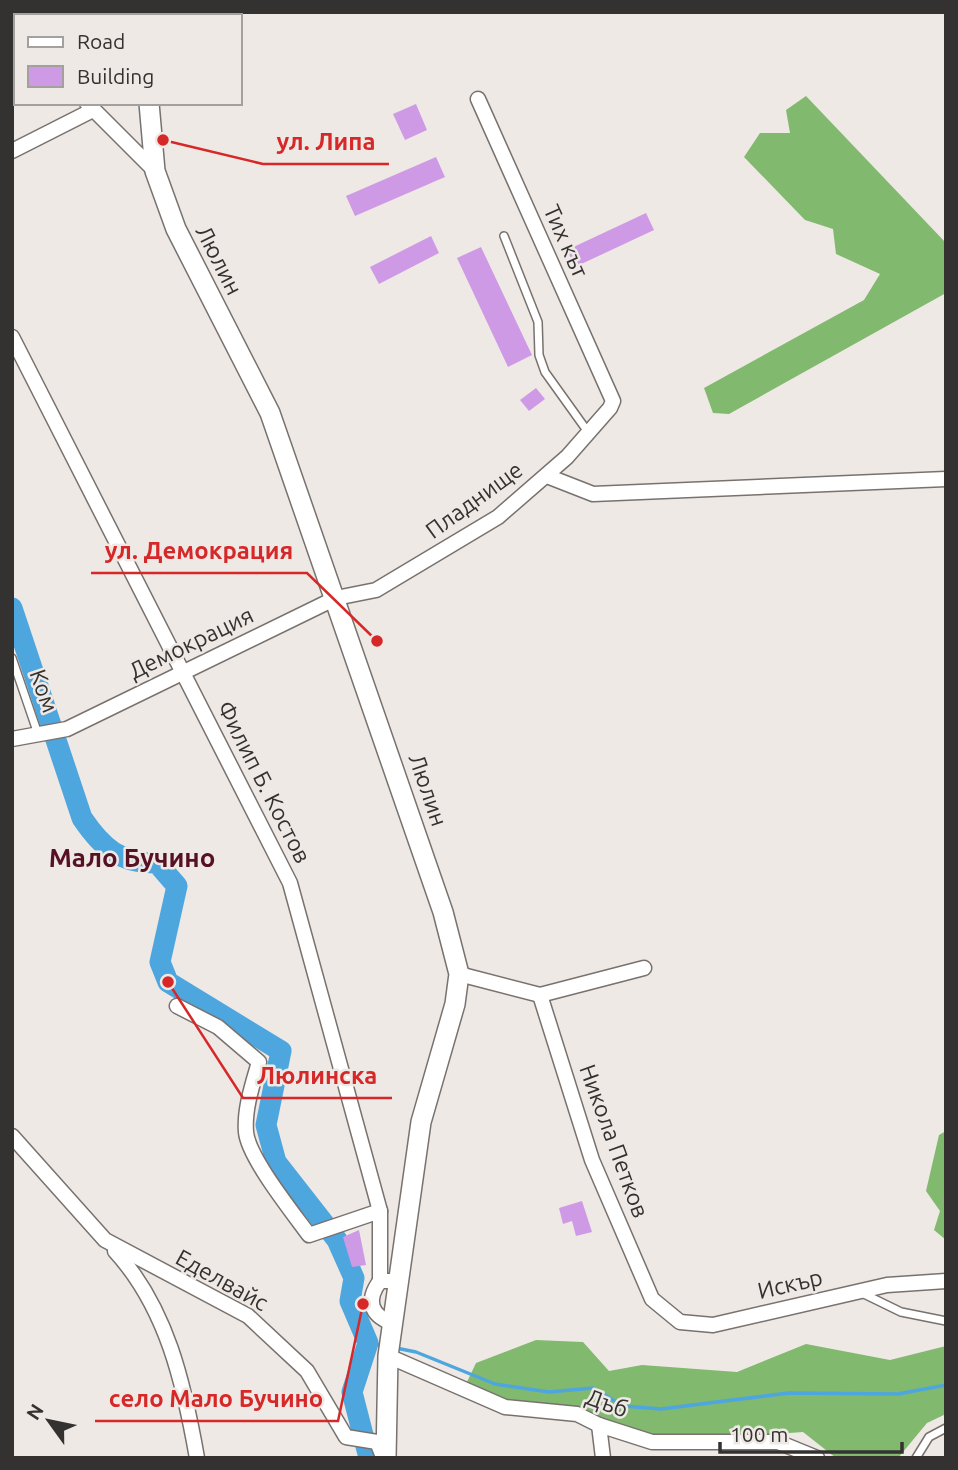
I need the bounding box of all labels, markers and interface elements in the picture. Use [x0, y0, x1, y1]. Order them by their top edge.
legend [14, 14, 242, 105]
text: Road [77, 29, 125, 53]
text: Building [77, 64, 154, 88]
callout: ул. Липа [263, 119, 389, 164]
text: ул. Липа [277, 128, 375, 155]
street label: Тих кът [539, 201, 593, 281]
street label: Люлин [191, 221, 248, 299]
street label: Пладнище [421, 456, 527, 543]
callout: ул. Демокрация [91, 528, 307, 573]
text: ул. Демокрация [105, 537, 293, 564]
street label: Демокрация [124, 602, 257, 683]
street label: Ком [26, 666, 63, 716]
street label: Филип Б. Костов [213, 697, 316, 867]
street label: Люлин [405, 750, 452, 829]
district label: Мало Бучино [49, 843, 215, 872]
callout: Люлинска [243, 1053, 392, 1098]
street label: Никола Петков [575, 1061, 654, 1221]
text: Люлинска [257, 1062, 377, 1089]
street label: Еделвайс [172, 1244, 273, 1315]
street label: Искър [755, 1264, 825, 1303]
callout: село Мало Бучино [95, 1376, 338, 1421]
street label: Дъб [583, 1383, 632, 1422]
text: село Мало Бучино [109, 1385, 323, 1412]
north arrow [14, 1386, 84, 1456]
text: N [22, 1400, 48, 1424]
scale bar [720, 1410, 902, 1454]
text: 100 m [730, 1422, 788, 1446]

